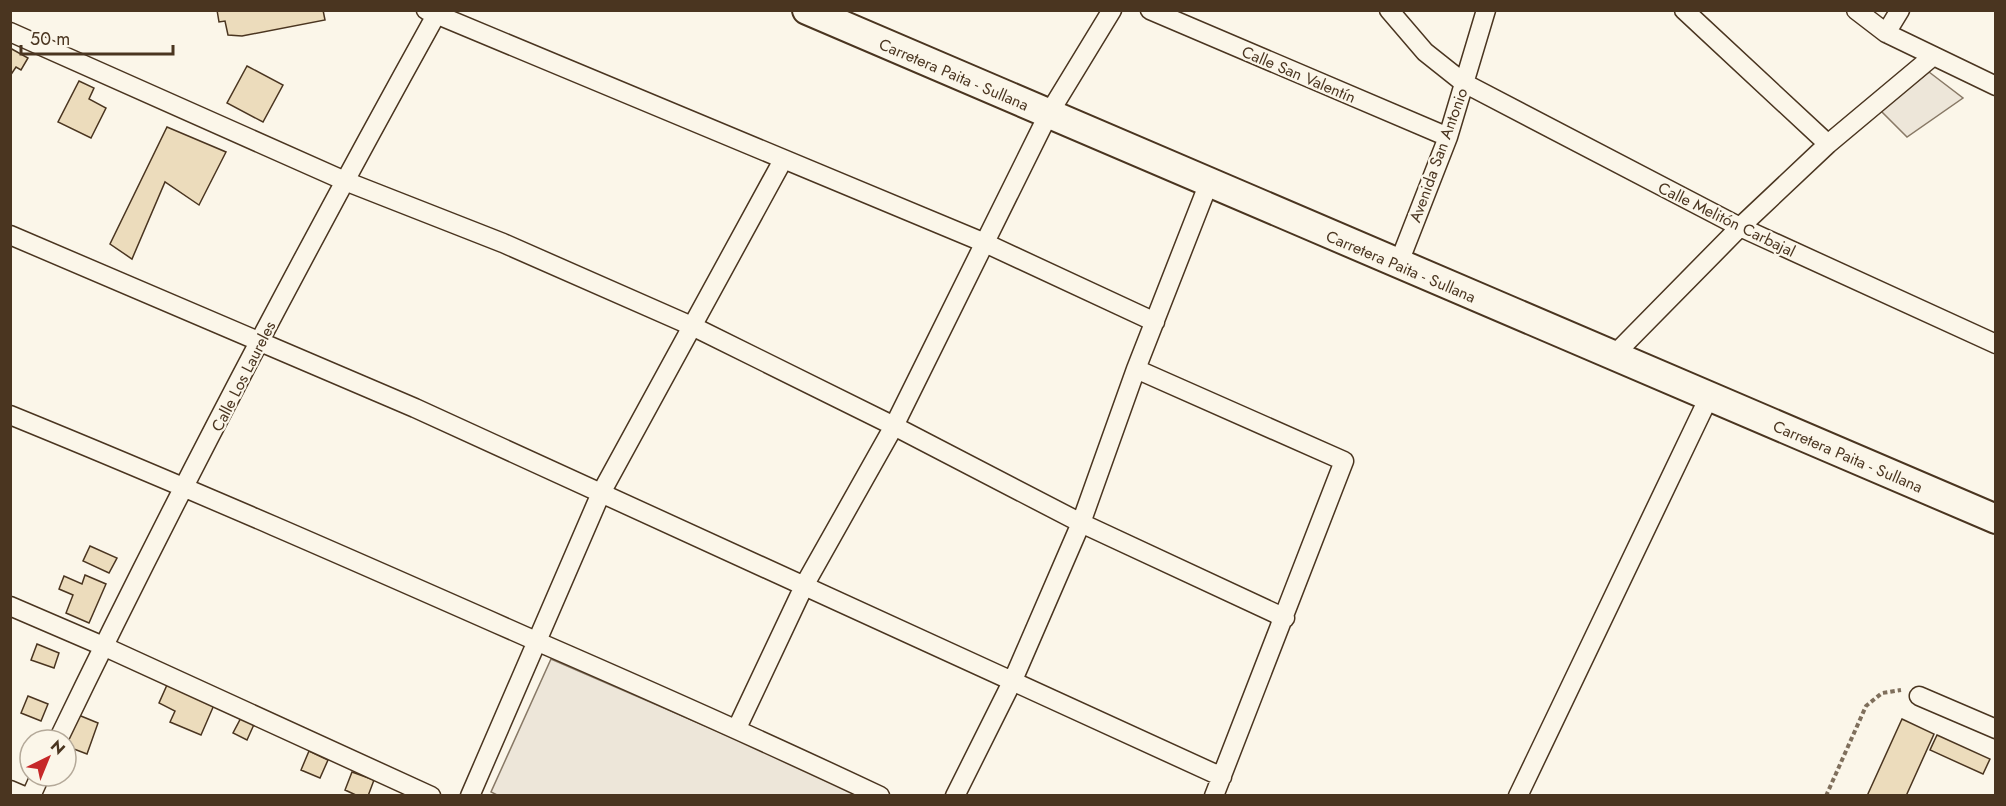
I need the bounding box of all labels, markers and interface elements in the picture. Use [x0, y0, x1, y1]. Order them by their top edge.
scale bar [21, 18, 172, 56]
text: 50 m [30, 26, 70, 52]
street label: Carretera Paita - Sullana [875, 32, 1032, 116]
street label: Calle San Valentín [1238, 40, 1359, 109]
street label: Avenida San Antonio [1403, 85, 1474, 226]
street label: Calle Melitón Carbajal [1654, 176, 1799, 263]
street label: Carretera Paita - Sullana [1322, 224, 1479, 308]
street label: Calle Los Laureles [206, 317, 281, 436]
street label: Carretera Paita - Sullana [1769, 414, 1926, 498]
north arrow [18, 728, 78, 788]
text: N [45, 735, 70, 760]

